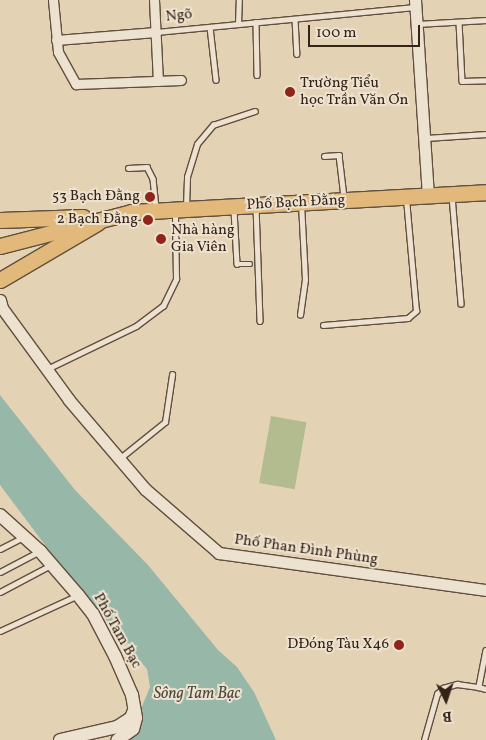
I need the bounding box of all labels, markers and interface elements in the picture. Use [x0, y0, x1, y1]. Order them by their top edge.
street label: Ngõ [165, 6, 193, 26]
scale bar [311, 15, 424, 47]
text: 100 m [316, 23, 356, 44]
place label: Trường Tiểu học Trần Văn Ơn [300, 74, 409, 109]
marker: Trường Tiểu học Trần Văn Ơn [284, 86, 296, 98]
place label: 53 Bạch Đằng [52, 188, 140, 206]
marker: 53 Bạch Đằng [144, 191, 156, 203]
street label: Phố Bạch Đằng [246, 191, 346, 215]
place label: 2 Bạch Đằng [57, 211, 138, 229]
marker: 2 Bạch Đằng [142, 214, 154, 226]
place label: Nhà hàng Gia Viên [171, 221, 235, 256]
marker: Nhà hàng Gia Viên [155, 233, 167, 245]
street label: Phố Phan Đình Phùng [233, 531, 379, 569]
street label: Phố Tam Bạc [89, 590, 145, 672]
place label: DĐóng Tàu X46 [287, 636, 389, 654]
marker: DĐóng Tàu X46 [393, 639, 405, 651]
north arrow [421, 675, 471, 725]
water label: Sông Tam Bạc [154, 684, 240, 704]
text: B [442, 706, 452, 725]

